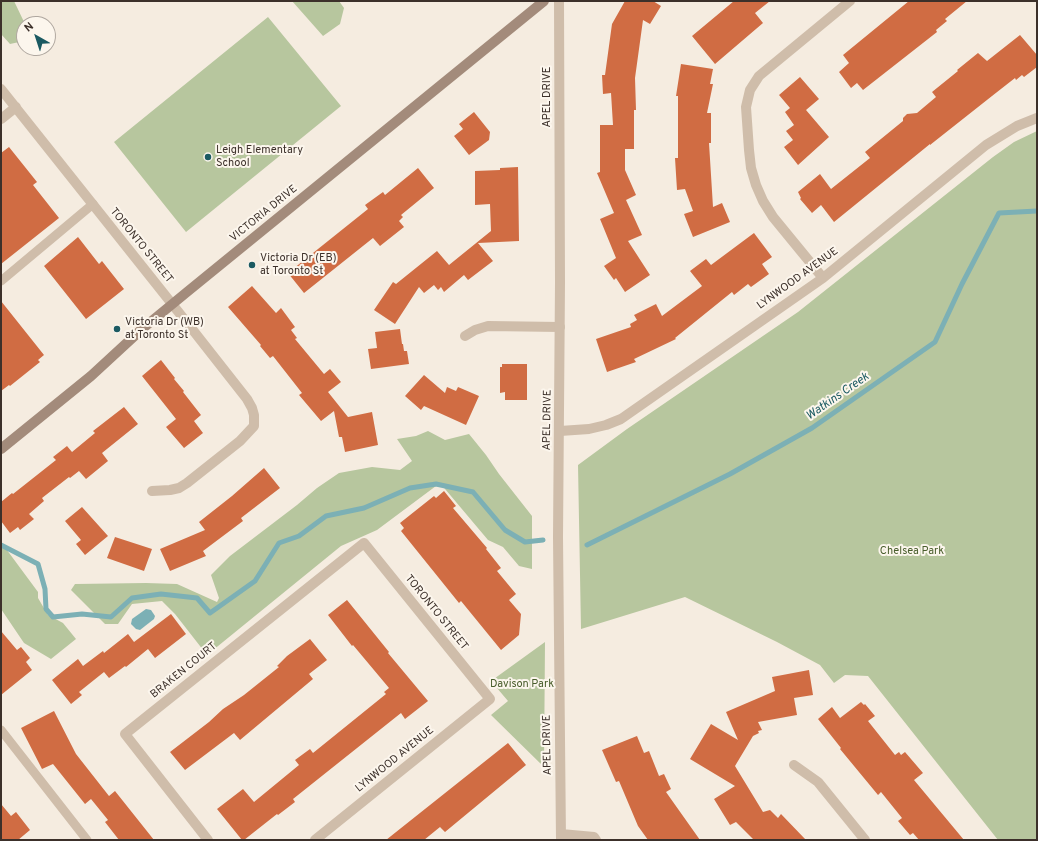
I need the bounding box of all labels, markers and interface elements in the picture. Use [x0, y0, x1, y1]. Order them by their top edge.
north arrow [16, 16, 56, 56]
text: N [22, 20, 37, 35]
street label: APEL DRIVE [541, 67, 555, 127]
place label: Leigh Elementary School [216, 144, 303, 170]
marker: Leigh Elementary School [203, 152, 213, 162]
street label: VICTORIA DRIVE [228, 183, 300, 245]
street label: TORONTO STREET [107, 206, 175, 286]
street label: LYNWOOD AVENUE [755, 245, 841, 313]
place label: Victoria Dr (EB) at Toronto St [260, 252, 336, 278]
marker: Victoria Dr (EB) at Toronto St [247, 260, 257, 270]
place label: Victoria Dr (WB) at Toronto St [125, 316, 204, 342]
marker: Victoria Dr (WB) at Toronto St [112, 324, 122, 334]
water label: Watkins Creek [804, 370, 872, 424]
street label: APEL DRIVE [541, 389, 555, 451]
park label: Chelsea Park [880, 545, 944, 559]
street label: TORONTO STREET [402, 573, 470, 653]
street label: BRAKEN COURT [148, 640, 220, 702]
park label: Davison Park [490, 678, 554, 692]
street label: APEL DRIVE [541, 714, 555, 776]
street label: LYNWOOD AVENUE [353, 724, 437, 796]

